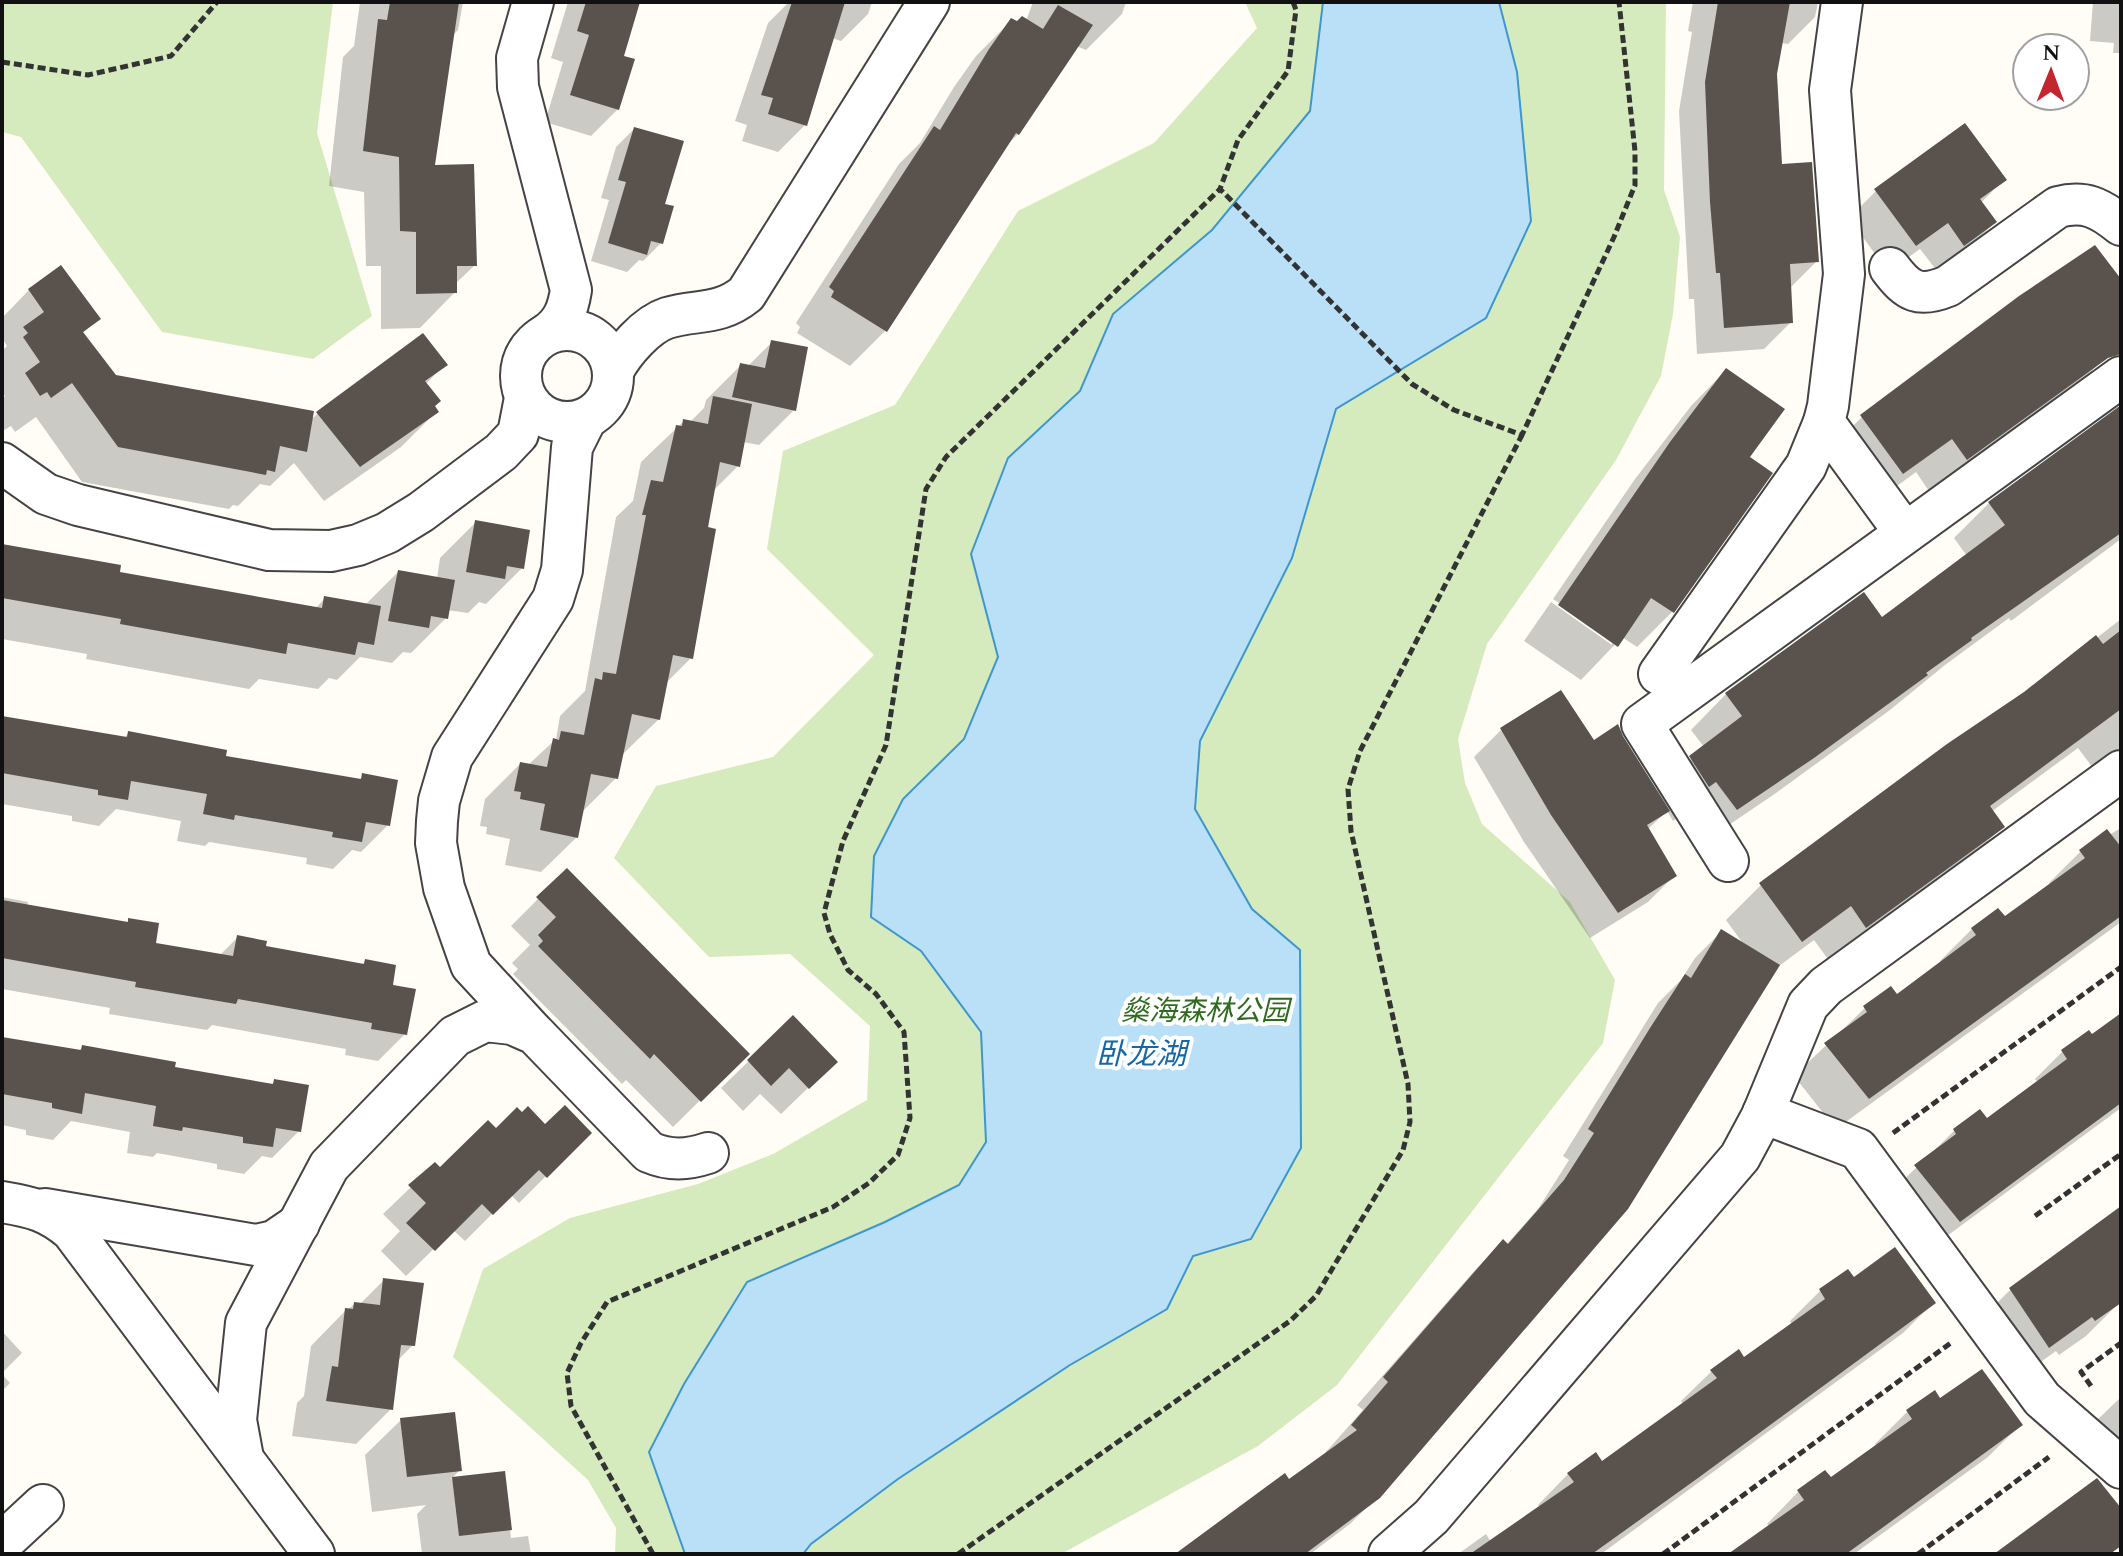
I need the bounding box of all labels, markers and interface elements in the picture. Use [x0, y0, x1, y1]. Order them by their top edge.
north arrow [2011, 32, 2091, 112]
text: N [2042, 37, 2061, 70]
park label: 燊海森林公园 [1121, 990, 1293, 1033]
water label: 卧龙湖 [1096, 1032, 1190, 1078]

